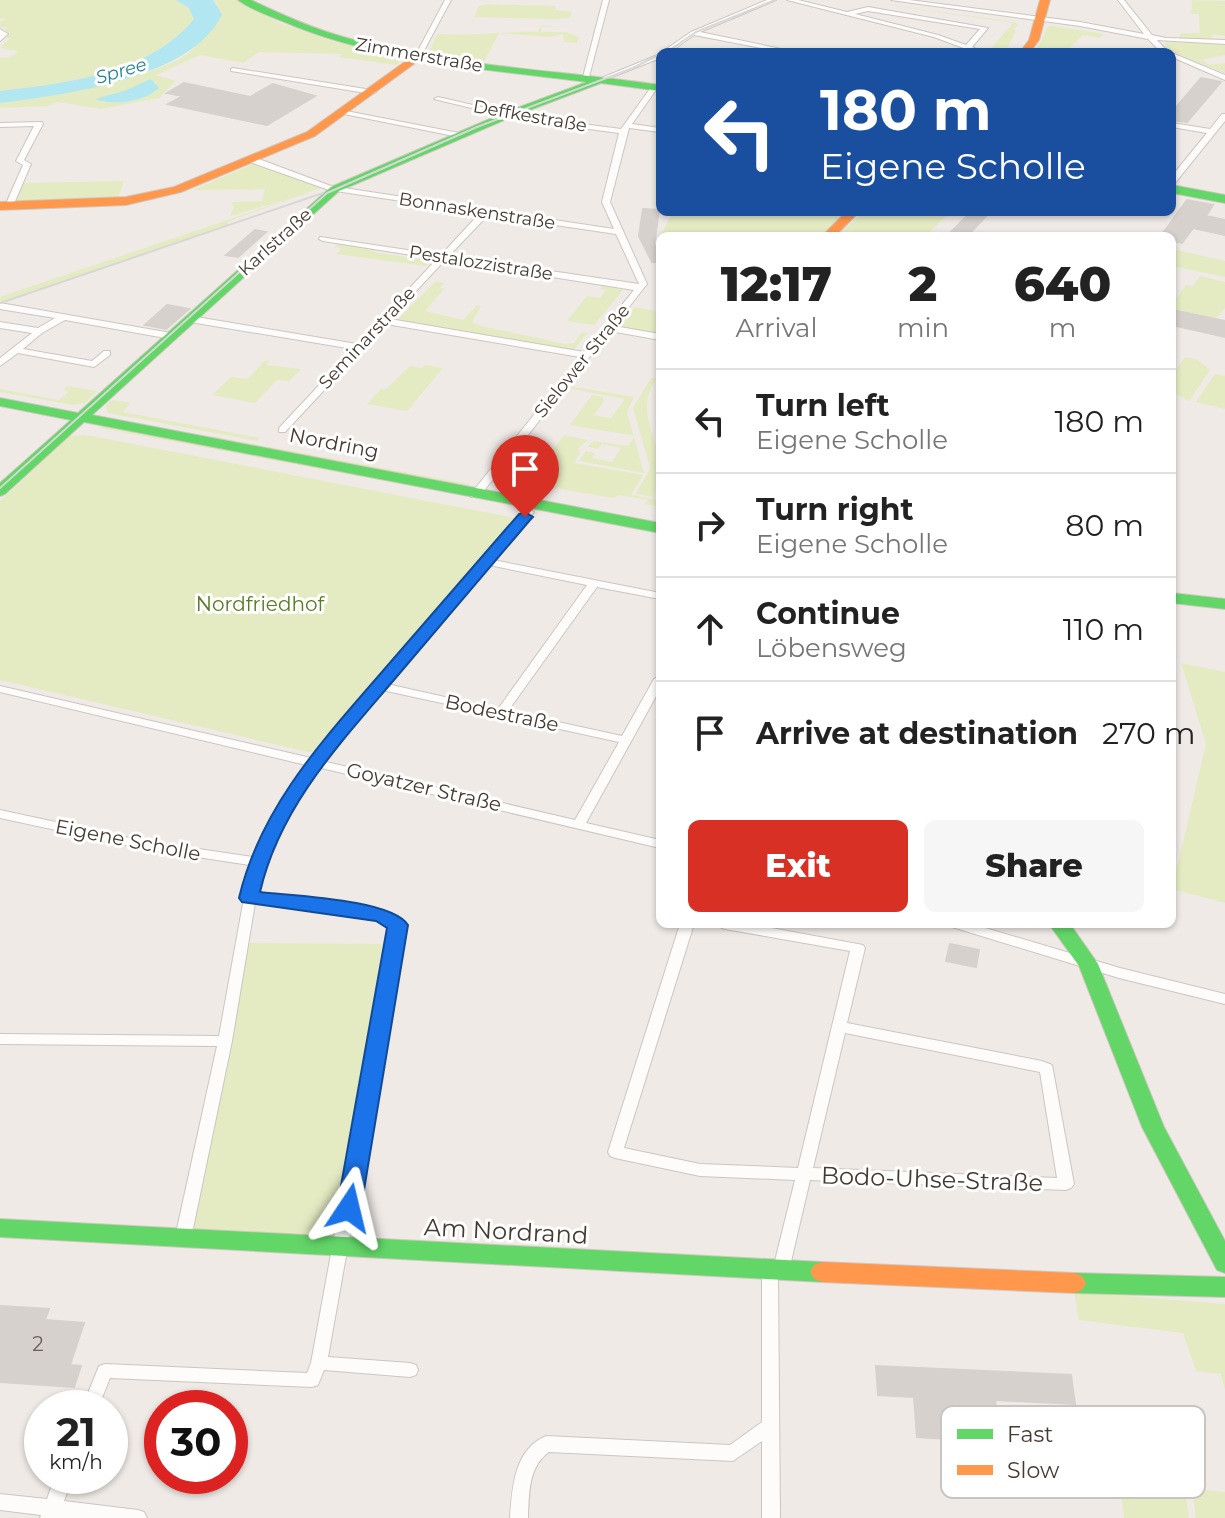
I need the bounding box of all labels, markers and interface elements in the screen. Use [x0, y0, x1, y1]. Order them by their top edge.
street label: Zimmerstraße [354, 33, 485, 77]
water label: Spree [93, 53, 149, 89]
text: 180 m [820, 76, 992, 144]
icon: left [688, 80, 792, 184]
street label: Deffkestraße [471, 95, 589, 137]
text: Eigene Scholle [820, 144, 1086, 188]
street label: Bonnaskenstraße [397, 188, 557, 234]
street label: Karlstraße [234, 203, 316, 281]
street label: Pestalozzistraße [408, 241, 555, 285]
text: 12:17 [721, 255, 832, 313]
text: 2 [909, 255, 937, 313]
text: 640 [1014, 255, 1111, 313]
street label: Seminarstraße [314, 282, 420, 394]
street label: Sielower Straße [530, 300, 634, 422]
text: Arrival [735, 312, 817, 344]
text: min [897, 312, 949, 344]
text: m [1049, 312, 1076, 344]
text: Turn left [756, 387, 889, 424]
icon: left [688, 399, 732, 443]
text: 180 m [1054, 403, 1144, 440]
street label: Nordring [287, 423, 381, 463]
text: Eigene Scholle [756, 424, 948, 456]
pin [491, 435, 559, 517]
icon: arrive [503, 447, 547, 491]
text: Turn right [756, 491, 913, 528]
icon: right [688, 503, 732, 547]
text: 80 m [1065, 507, 1144, 544]
text: Eigene Scholle [756, 528, 948, 560]
park label: Nordfriedhof [196, 592, 326, 616]
text: Continue [756, 595, 900, 632]
icon: ahead [688, 607, 732, 651]
text: 110 m [1063, 611, 1144, 648]
text: Löbensweg [756, 632, 907, 664]
street label: Bodestraße [443, 689, 561, 737]
icon: arrive [688, 711, 732, 755]
text: Arrive at destination [756, 715, 1078, 752]
text: 270 m [1102, 715, 1196, 752]
street label: Goyatzer Straße [344, 757, 504, 817]
street label: Eigene Scholle [53, 814, 203, 866]
button: Exit [688, 820, 908, 912]
button: Share [924, 820, 1144, 912]
street label: Bodo-Uhse-Straße [820, 1161, 1044, 1197]
position arrow [307, 1166, 391, 1250]
street label: Am Nordrand [423, 1212, 589, 1250]
house number: 2 [32, 1332, 44, 1356]
speed limit sign: 30 [144, 1390, 248, 1494]
legend [941, 1406, 1205, 1498]
text: 21 [56, 1407, 96, 1456]
text: Fast [1007, 1421, 1053, 1448]
text: km/h [49, 1450, 103, 1474]
text: Slow [1007, 1457, 1060, 1484]

